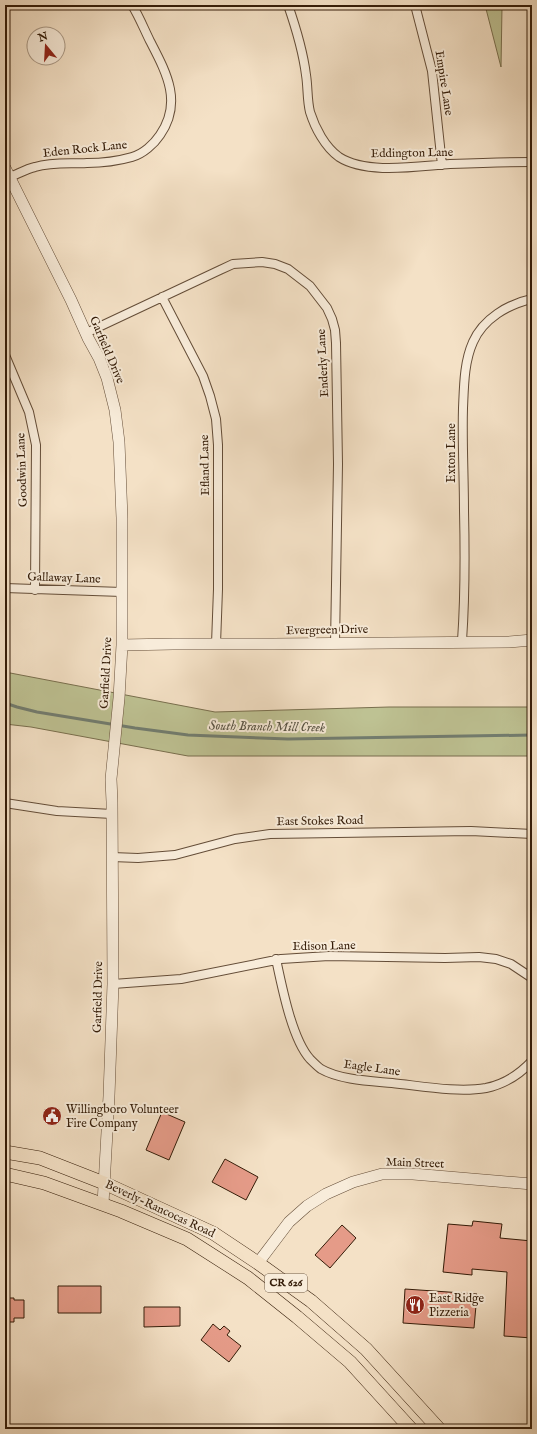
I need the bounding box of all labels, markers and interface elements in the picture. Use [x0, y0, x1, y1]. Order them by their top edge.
north arrow [26, 26, 66, 66]
text: N [36, 29, 50, 46]
street label: Empire Lane [430, 50, 457, 117]
street label: Eden Rock Lane [42, 137, 128, 161]
street label: Eddington Lane [371, 145, 454, 161]
street label: Garfield Drive [86, 314, 128, 386]
street label: Enderly Lane [314, 328, 332, 398]
street label: Exton Lane [444, 423, 459, 483]
street label: Goodwin Lane [13, 432, 31, 507]
street label: Efland Lane [197, 434, 213, 496]
street label: Gallaway Lane [27, 569, 101, 587]
street label: Evergreen Drive [286, 622, 369, 638]
street label: Garfield Drive [97, 636, 115, 709]
water label: South Branch Mill Creek [209, 717, 326, 737]
street label: East Stokes Road [276, 813, 364, 829]
street label: Edison Lane [292, 938, 356, 954]
street label: Garfield Drive [90, 960, 106, 1033]
street label: Eagle Lane [343, 1057, 402, 1079]
place label: Willingboro Volunteer Fire Company [66, 1102, 179, 1132]
public building icon: Willingboro Volunteer Fire Company [41, 1105, 63, 1127]
street label: Main Street [385, 1154, 445, 1172]
street label: Beverly-Rancocas Road [103, 1177, 218, 1241]
road number: CR 626 [265, 1274, 307, 1292]
place label: East Ridge Pizzeria [429, 1291, 485, 1320]
restaurant icon: East Ridge Pizzeria [404, 1294, 426, 1316]

